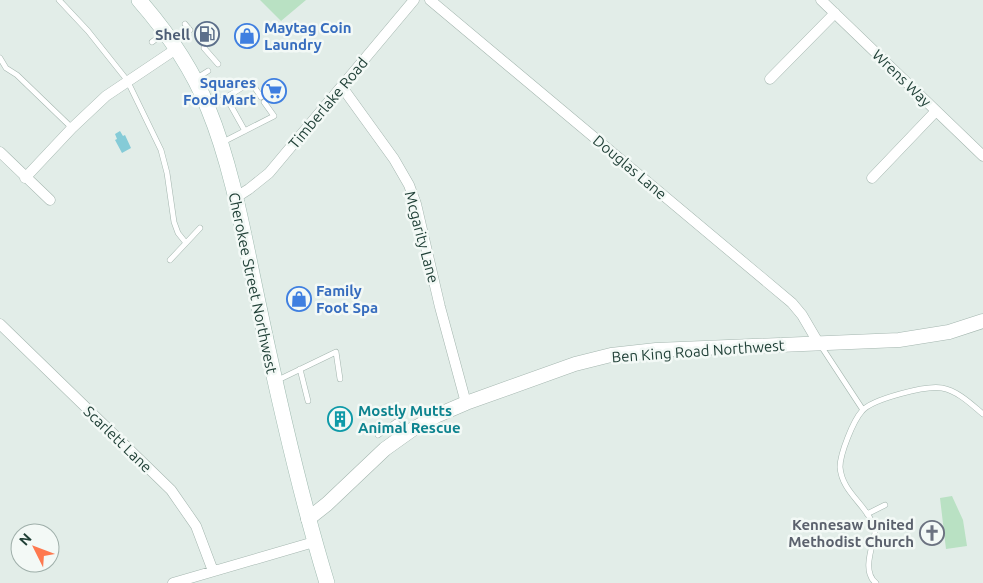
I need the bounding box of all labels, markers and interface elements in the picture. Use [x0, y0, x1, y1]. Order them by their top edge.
place label: Maytag Coin Laundry [264, 19, 352, 53]
fuel station icon: Shell [194, 21, 220, 47]
shop icon: Maytag Coin Laundry [234, 23, 260, 49]
place label: Shell [155, 26, 190, 43]
street label: Wrens Way [869, 46, 935, 110]
street label: Timberlake Road [285, 54, 371, 152]
place label: Squares Food Mart [183, 74, 257, 108]
supermarket icon: Squares Food Mart [261, 78, 287, 104]
street label: Douglas Lane [590, 131, 670, 203]
street label: Mcgarity Lane [402, 189, 442, 285]
street label: Cherokee Street Northwest [225, 191, 281, 375]
place label: Family Foot Spa [316, 282, 378, 316]
shop icon: Family Foot Spa [286, 286, 312, 312]
street label: Ben King Road Northwest [611, 336, 785, 366]
street label: Scarlett Lane [81, 402, 155, 476]
place label: Mostly Mutts Animal Rescue [358, 402, 461, 436]
building icon: Mostly Mutts Animal Rescue [327, 406, 353, 432]
place label: Kennesaw United Methodist Church [788, 516, 914, 550]
church icon: Kennesaw United Methodist Church [919, 520, 945, 546]
north arrow [10, 523, 60, 573]
text: N [16, 530, 35, 549]

